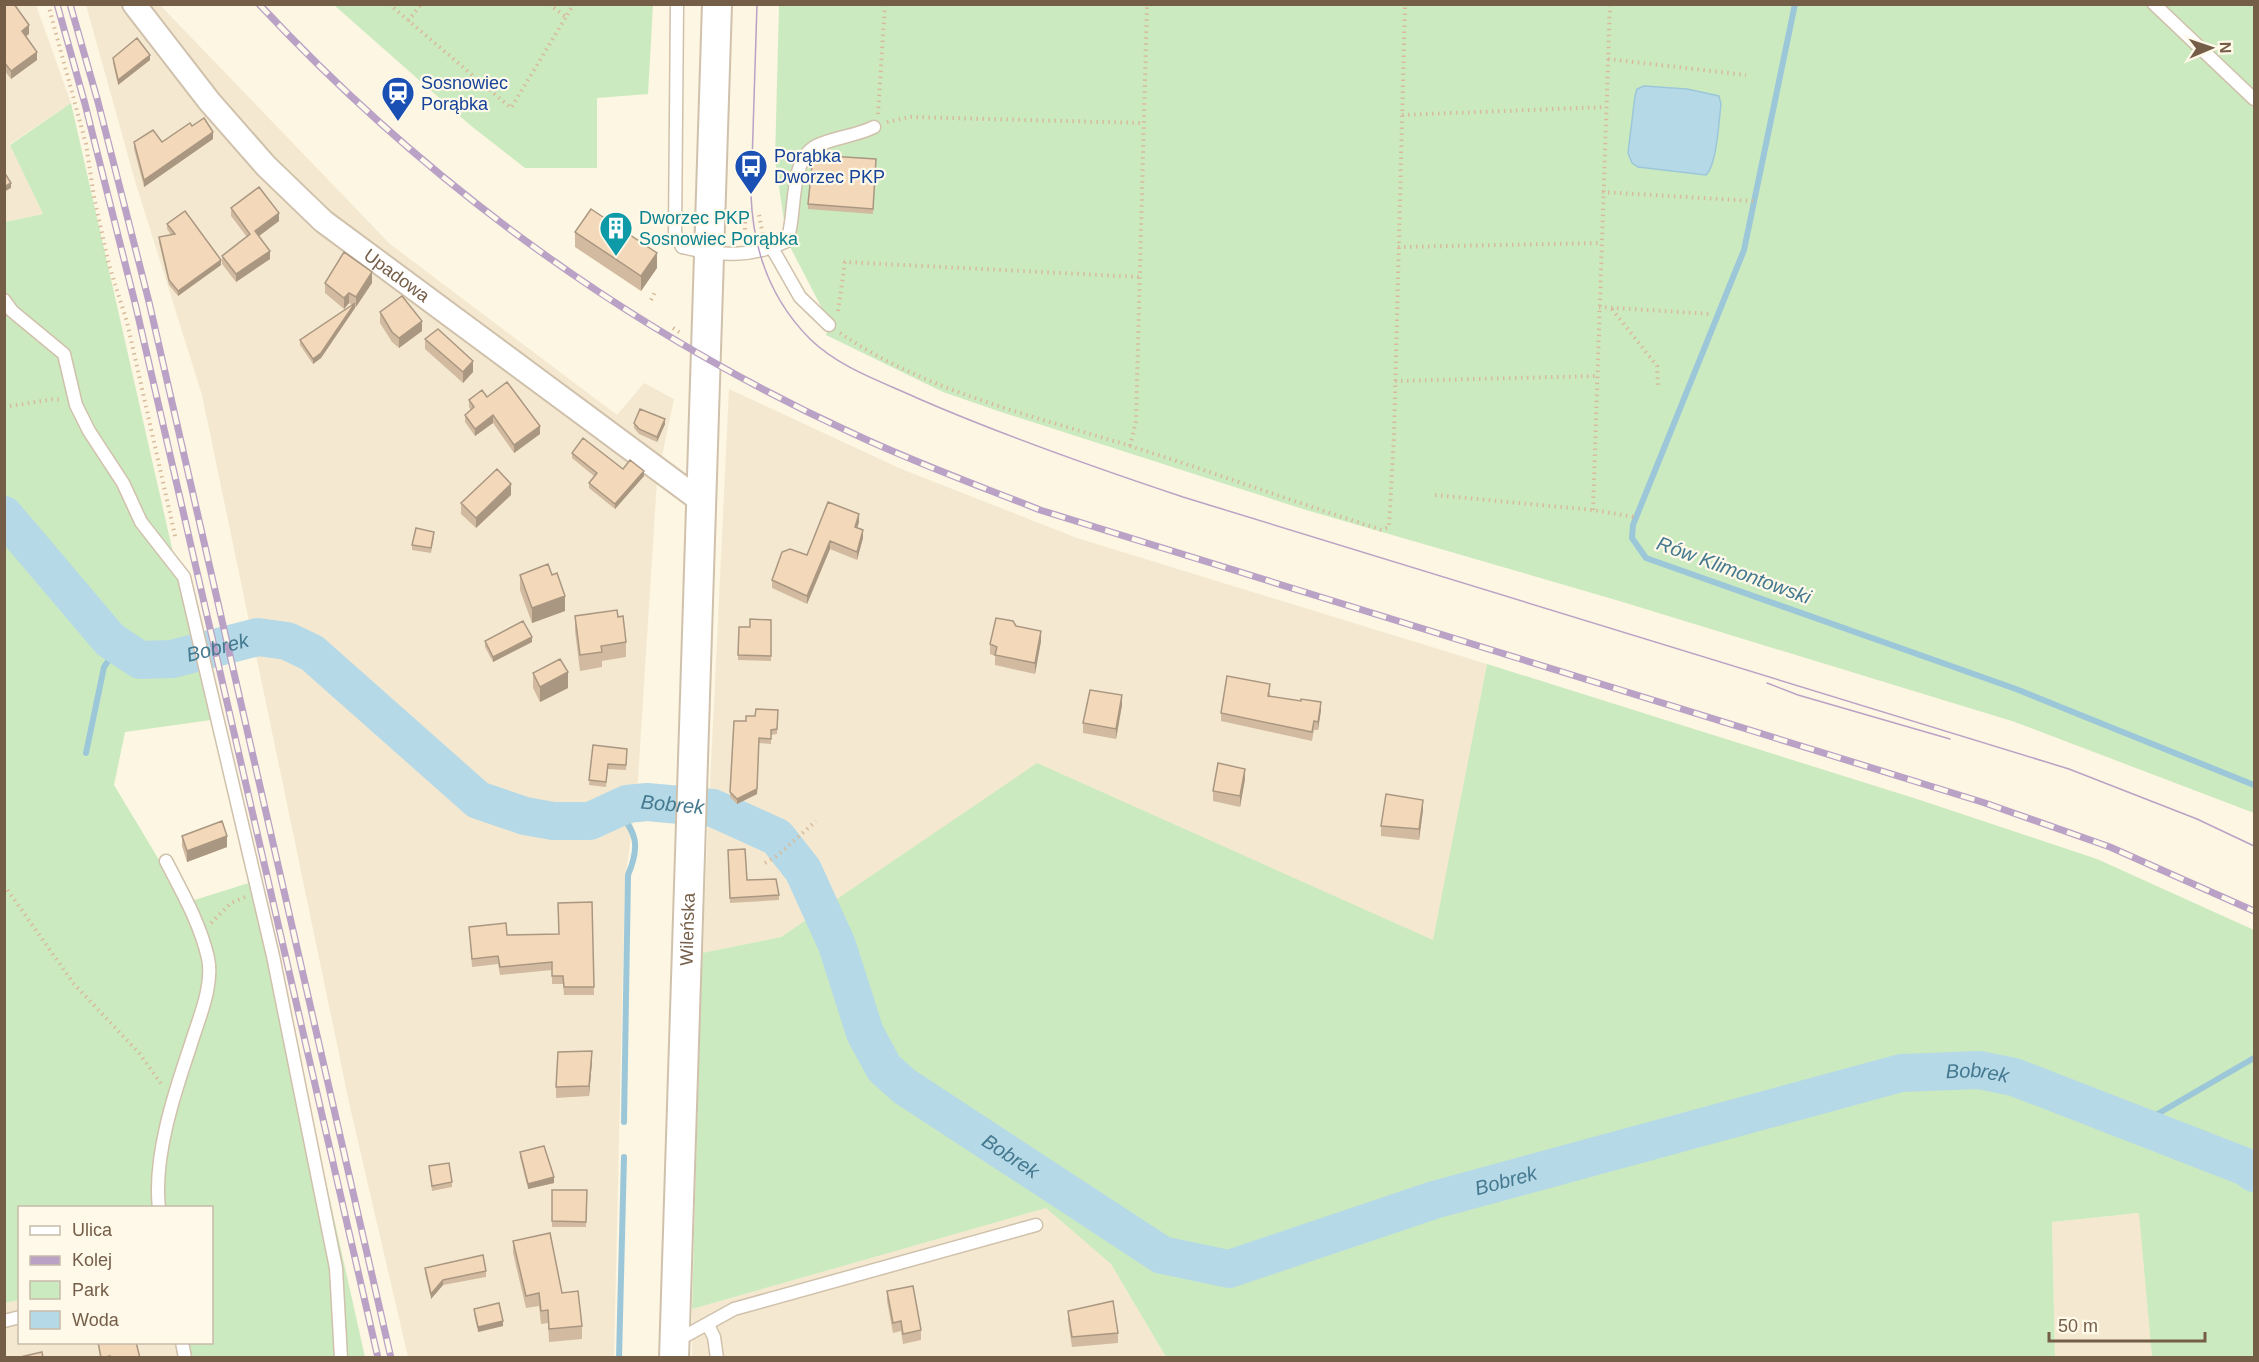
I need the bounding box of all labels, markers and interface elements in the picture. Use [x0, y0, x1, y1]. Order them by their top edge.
north arrow [2181, 18, 2241, 78]
text: N [2217, 41, 2234, 54]
place label: Sosnowiec Porąbka [421, 73, 508, 114]
station icon: Sosnowiec Porąbka [380, 75, 416, 122]
place label: Porąbka Dworzec PKP [774, 146, 885, 187]
bus stop icon: Porąbka Dworzec PKP [733, 148, 769, 195]
place label: Dworzec PKP Sosnowiec Porąbka [639, 208, 799, 249]
building icon: Dworzec PKP Sosnowiec Porąbka [598, 210, 634, 257]
street label: Upadowa [360, 245, 434, 307]
water label: Rów Klimontowski [1654, 532, 1815, 608]
water label: Bobrek [184, 629, 252, 666]
water label: Bobrek [640, 790, 706, 818]
street label: Wileńska [676, 891, 699, 966]
water label: Bobrek [1945, 1059, 2012, 1087]
water label: Bobrek [978, 1129, 1044, 1183]
water label: Bobrek [1472, 1161, 1540, 1199]
legend [18, 1206, 213, 1344]
text: Ulica [72, 1220, 113, 1240]
text: Kolej [72, 1250, 112, 1270]
text: Park [72, 1280, 110, 1300]
scale bar [2049, 1305, 2205, 1343]
text: Woda [72, 1310, 120, 1330]
text: 50 m [2058, 1316, 2098, 1336]

